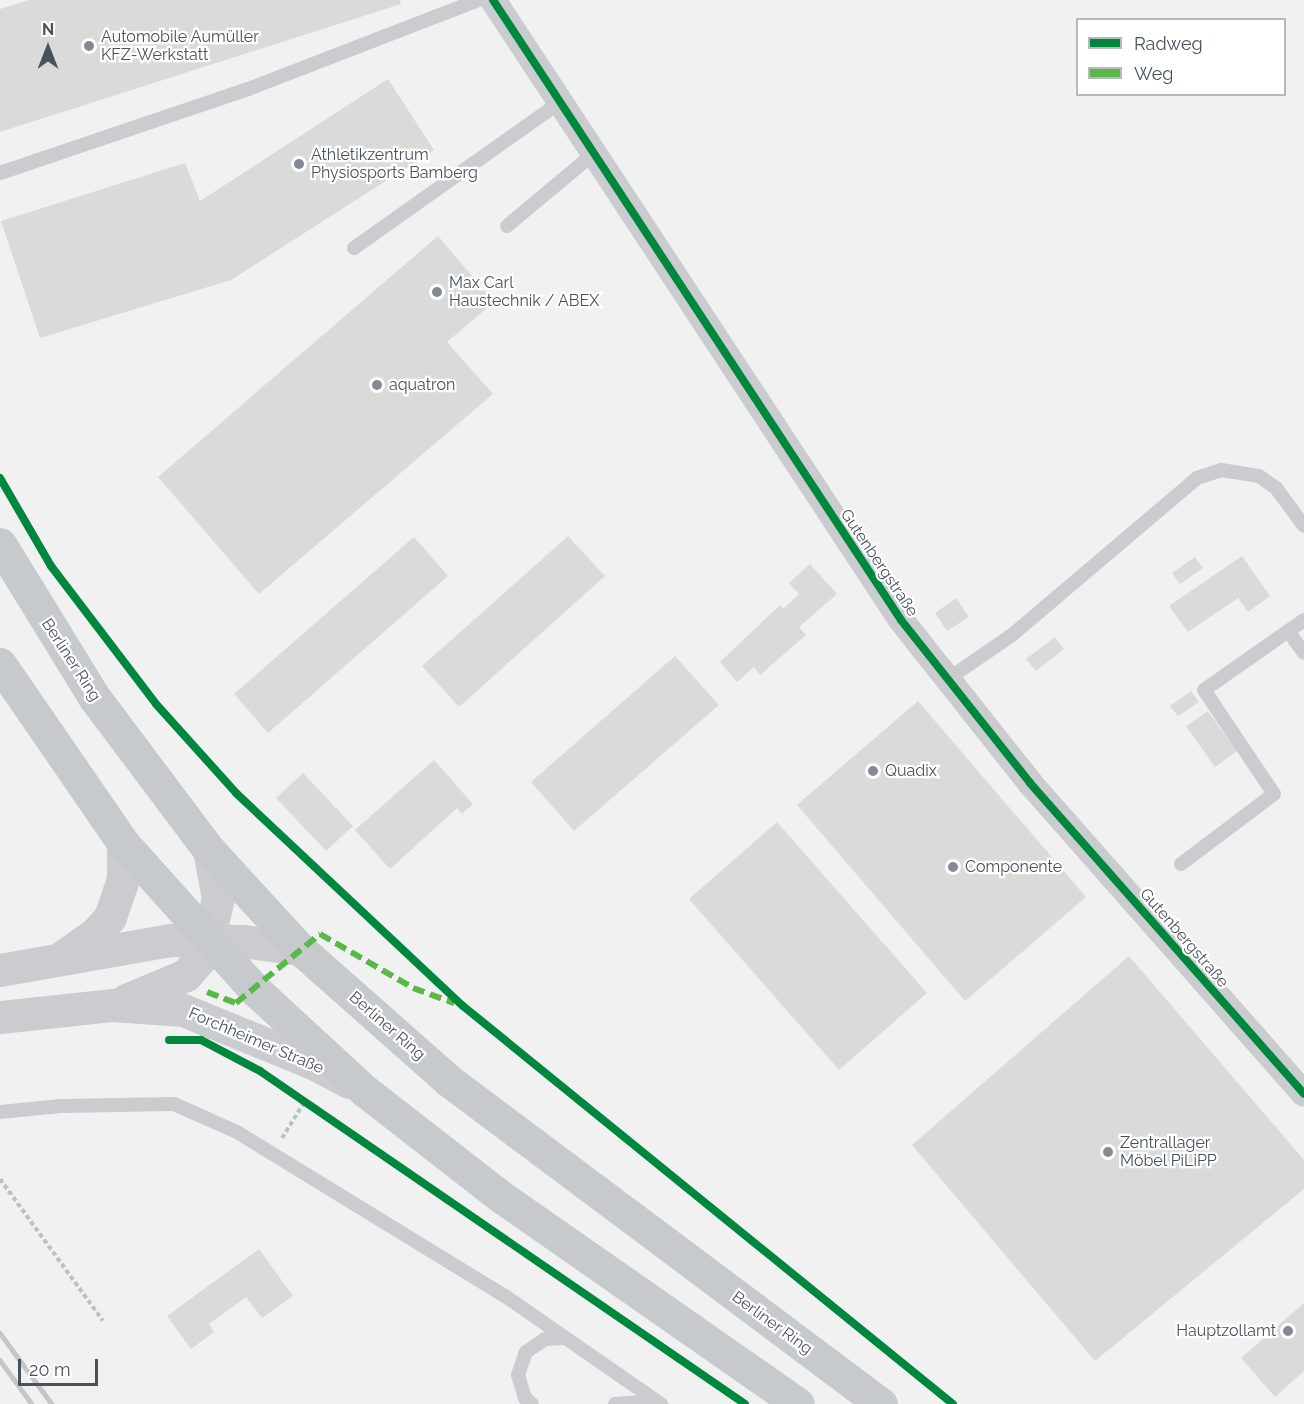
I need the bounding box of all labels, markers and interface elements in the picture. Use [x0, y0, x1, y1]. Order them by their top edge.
north arrow [18, 18, 78, 78]
legend [1076, 18, 1286, 96]
text: N [42, 20, 54, 39]
place label: Automobile Aumüller KFZ-Werkstatt [101, 27, 259, 65]
text: Radweg [1134, 33, 1203, 54]
marker: Automobile Aumüller KFZ-Werkstatt [82, 39, 96, 53]
text: Weg [1134, 63, 1173, 84]
place label: Athletikzentrum Physiosports Bamberg [311, 145, 478, 183]
marker: Athletikzentrum Physiosports Bamberg [292, 157, 306, 171]
place label: Max Carl Haustechnik / ABEX [449, 273, 600, 311]
marker: Max Carl Haustechnik / ABEX [430, 285, 444, 299]
place label: aquatron [389, 375, 455, 395]
marker: aquatron [370, 378, 384, 392]
street label: Gutenbergstraße [836, 506, 922, 620]
street label: Berliner Ring [37, 615, 105, 705]
place label: Quadix [885, 761, 937, 781]
marker: Quadix [866, 764, 880, 778]
place label: Componente [965, 857, 1062, 877]
marker: Componente [946, 860, 960, 874]
street label: Gutenbergstraße [1136, 885, 1232, 991]
street label: Berliner Ring [345, 988, 429, 1064]
street label: Forchheimer Straße [185, 1004, 327, 1078]
place label: Zentrallager Möbel PiLiPP [1120, 1133, 1217, 1171]
marker: Zentrallager Möbel PiLiPP [1101, 1145, 1115, 1159]
street label: Berliner Ring [728, 1287, 816, 1359]
place label: Hauptzollamt [1176, 1321, 1276, 1341]
marker: Hauptzollamt [1281, 1324, 1295, 1338]
scale bar [21, 1347, 100, 1385]
text: 20 m [29, 1359, 71, 1380]

